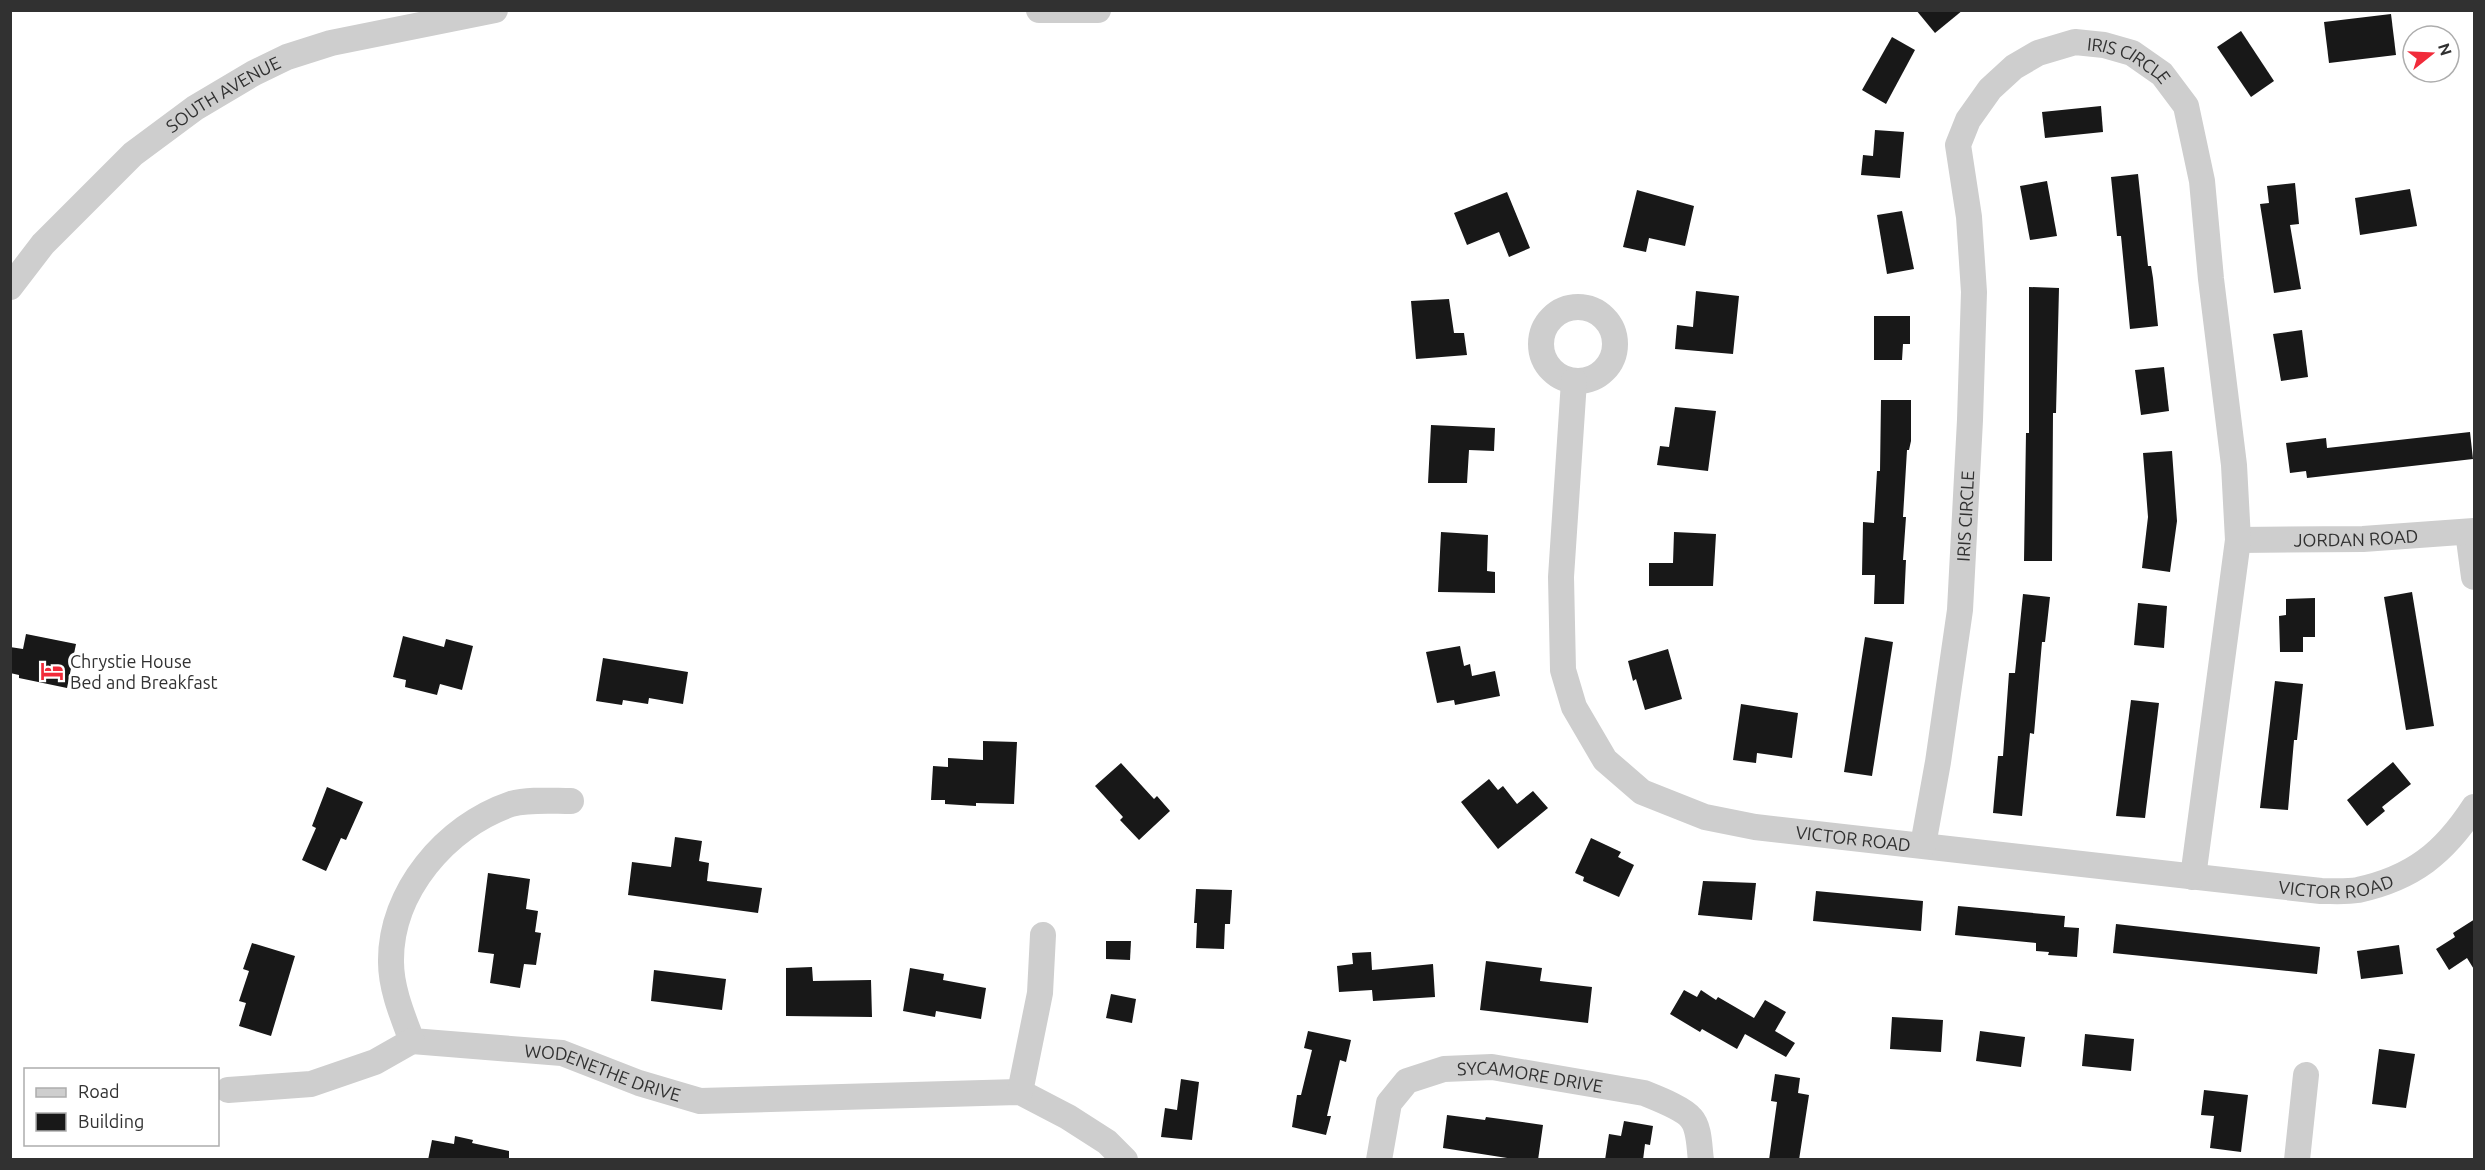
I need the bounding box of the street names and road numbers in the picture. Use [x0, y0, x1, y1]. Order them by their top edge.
street label: IRIS CIRCLE [2086, 33, 2175, 87]
street label: SOUTH AVENUE [162, 52, 283, 136]
street label: IRIS CIRCLE [1953, 470, 1977, 562]
street label: JORDAN ROAD [2294, 525, 2419, 550]
street label: VICTOR ROAD [1795, 822, 1912, 855]
street label: VICTOR ROAD [2277, 870, 2396, 901]
street label: WODENETHE DRIVE [524, 1040, 683, 1105]
street label: SYCAMORE DRIVE [1457, 1056, 1605, 1096]

